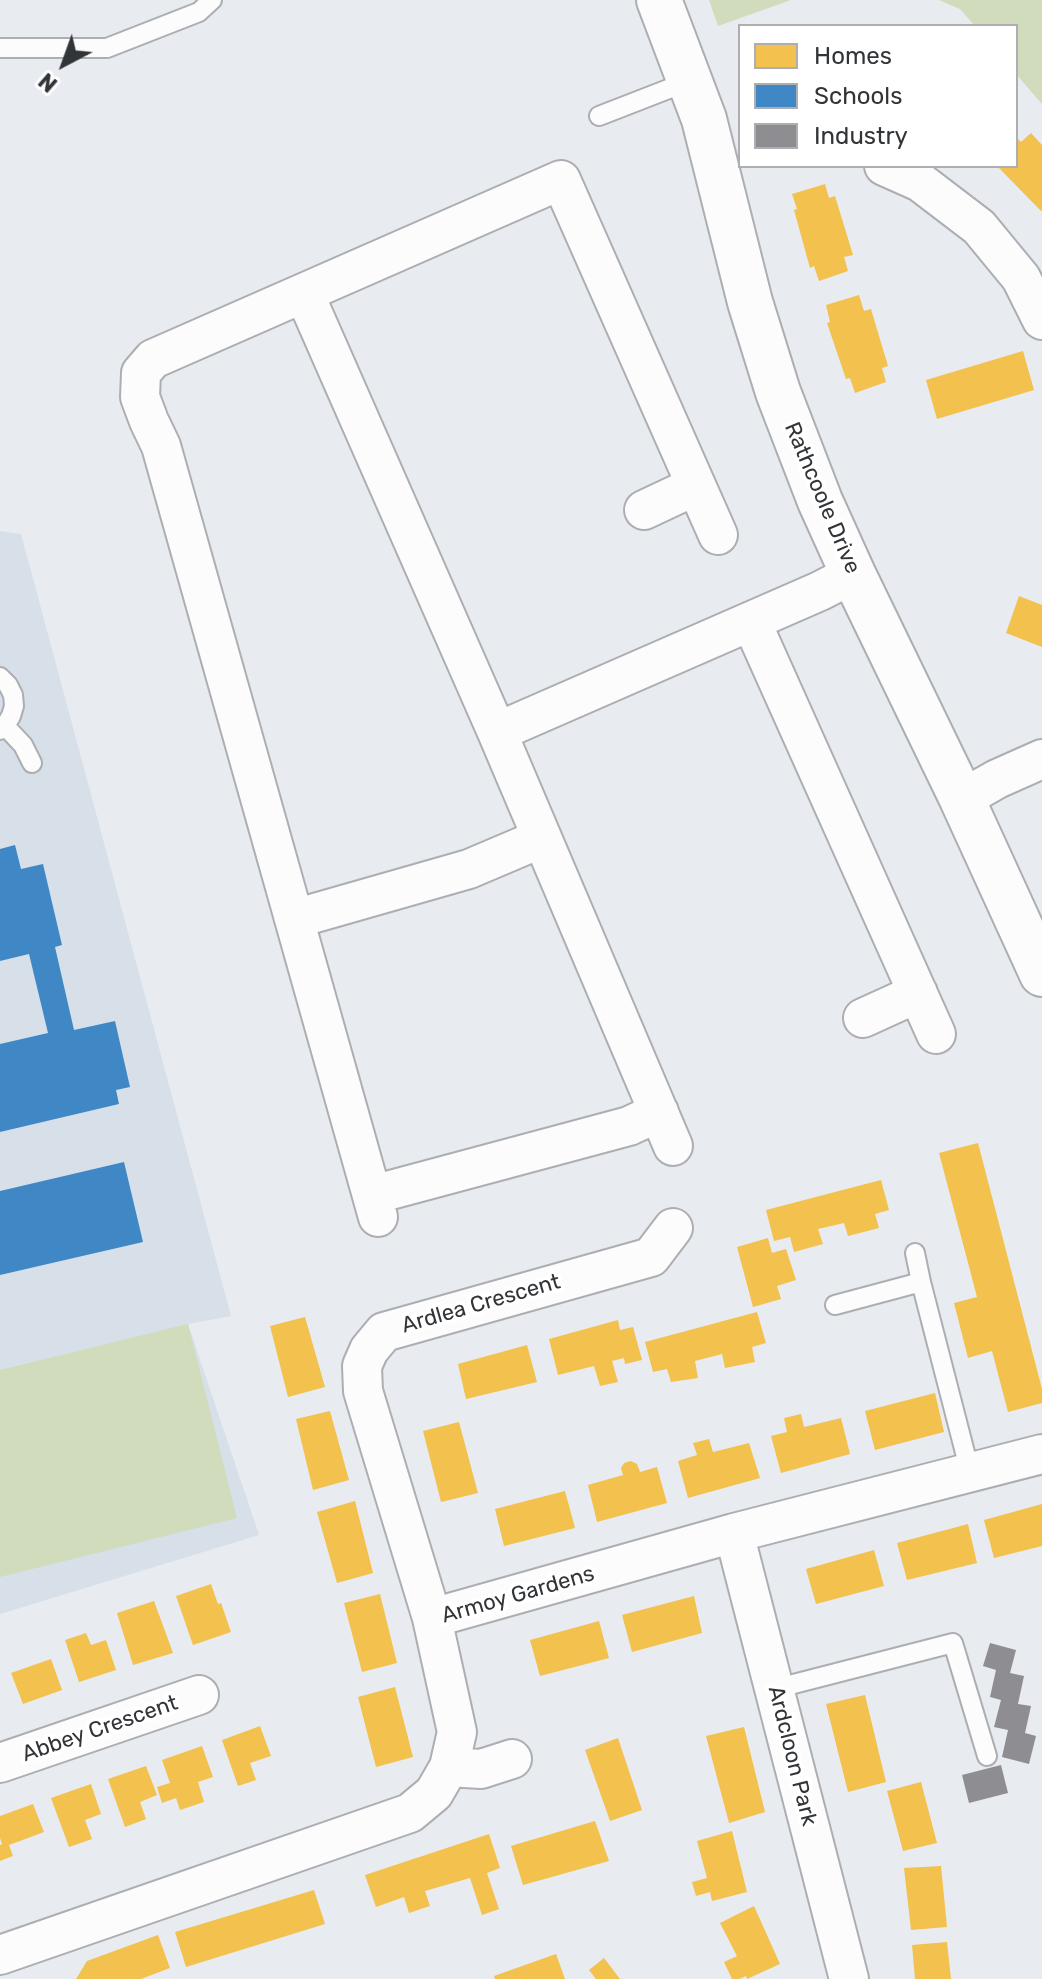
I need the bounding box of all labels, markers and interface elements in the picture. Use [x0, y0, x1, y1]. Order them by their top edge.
north arrow [24, 24, 104, 104]
legend [738, 24, 1018, 168]
text: Homes [814, 42, 892, 70]
text: N [33, 67, 63, 98]
text: Schools [814, 82, 902, 110]
text: Industry [814, 122, 908, 150]
street label: Rathcoole Drive [778, 418, 866, 578]
street label: Ardlea Crescent [399, 1269, 563, 1339]
street label: Armoy Gardens [439, 1561, 597, 1629]
street label: Ardcloon Park [762, 1683, 822, 1829]
street label: Abbey Crescent [19, 1690, 181, 1768]

